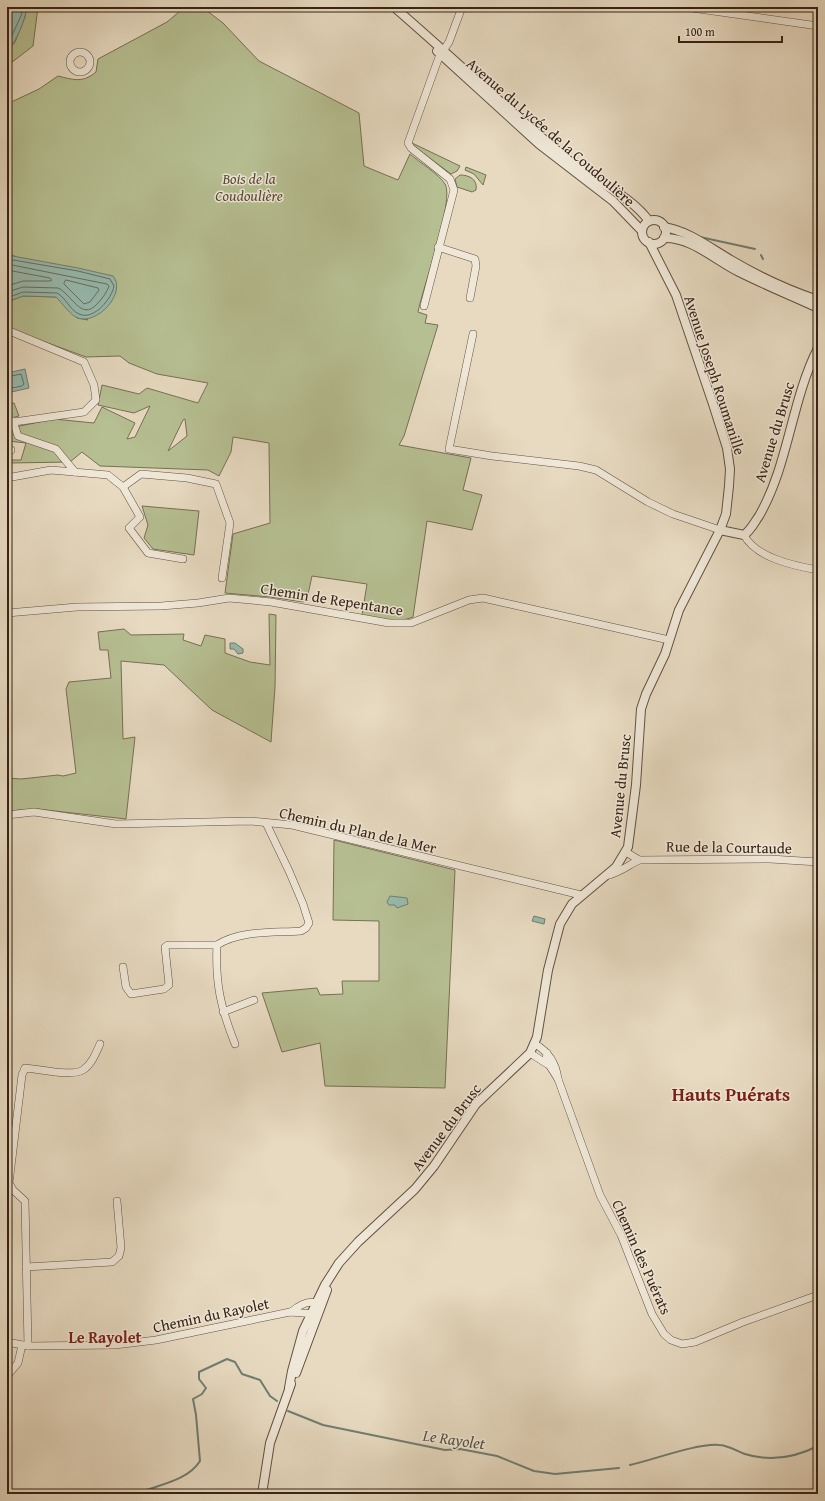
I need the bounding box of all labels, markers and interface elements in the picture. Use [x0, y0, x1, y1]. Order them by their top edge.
scale bar [679, 18, 782, 44]
text: 100 m [685, 23, 715, 40]
street label: Avenue du Lycée de la Coudoulière [462, 53, 640, 211]
park label: Bois de la Coudoulière [215, 168, 283, 206]
street label: Avenue Joseph Roumanille [679, 293, 751, 457]
street label: Avenue du Brusc [749, 379, 799, 485]
street label: Chemin de Repentance [259, 577, 405, 621]
street label: Avenue du Brusc [604, 733, 636, 839]
street label: Chemin du Plan de la Mer [277, 802, 439, 858]
street label: Rue de la Courtaude [666, 835, 792, 859]
street label: Avenue du Brusc [406, 1079, 486, 1175]
district label: Hauts Puérats [672, 1080, 790, 1108]
street label: Chemin des Puérats [607, 1196, 677, 1318]
street label: Chemin du Rayolet [151, 1292, 272, 1338]
district label: Le Rayolet [68, 1325, 142, 1349]
water label: Le Rayolet [420, 1423, 488, 1455]

